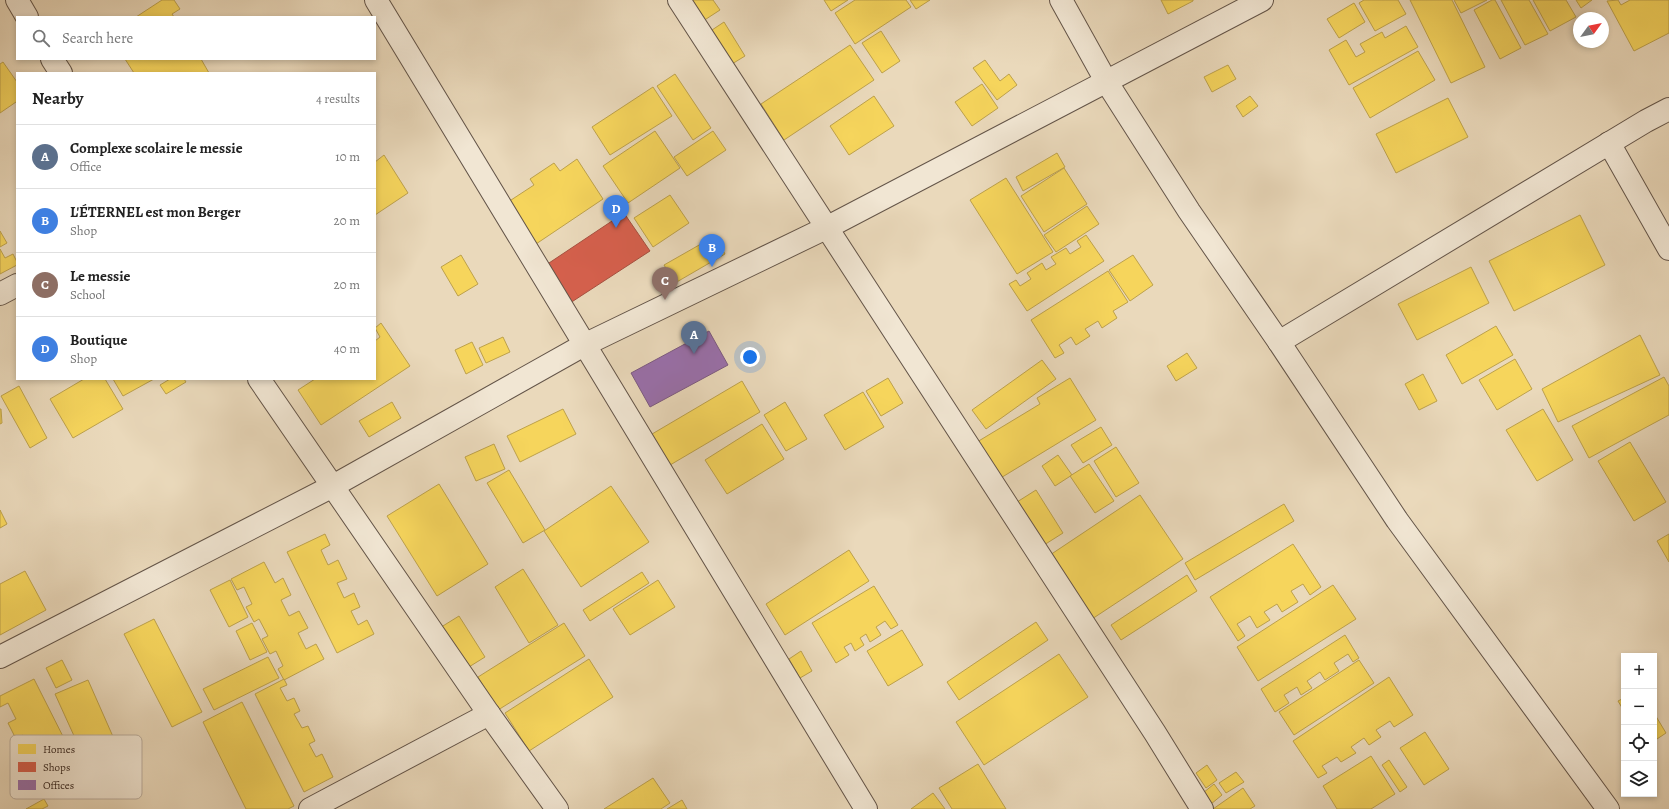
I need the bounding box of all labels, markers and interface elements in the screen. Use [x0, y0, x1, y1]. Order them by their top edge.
north arrow [1573, 12, 1609, 48]
search box [16, 16, 376, 60]
icon: search [30, 27, 52, 49]
text: Search here [62, 28, 133, 48]
text: Nearby [32, 87, 83, 110]
text: 4 results [316, 90, 360, 107]
text: Complexe scolaire le messie [70, 138, 243, 158]
text: A [41, 148, 49, 165]
text: 10 m [335, 148, 360, 165]
text: Office [70, 158, 102, 175]
pin: D [603, 195, 629, 228]
text: L'ÉTERNEL est mon Berger [70, 202, 241, 222]
text: B [41, 212, 49, 229]
text: 20 m [334, 212, 360, 229]
text: Shop [70, 222, 97, 239]
pin: B [699, 234, 725, 267]
text: Le messie [70, 266, 131, 286]
pin: C [652, 267, 678, 300]
text: C [41, 276, 49, 293]
text: 20 m [334, 276, 360, 293]
text: School [70, 286, 105, 303]
pin: A [681, 321, 707, 354]
text: Boutique [70, 330, 128, 350]
text: D [40, 340, 50, 357]
text: 40 m [334, 340, 360, 357]
your location [740, 347, 760, 367]
text: Shop [70, 350, 97, 367]
map controls [1621, 653, 1657, 797]
button: + [1621, 653, 1657, 689]
button: − [1621, 689, 1657, 725]
button: locate [1621, 725, 1657, 761]
legend [10, 735, 142, 799]
text: Homes [43, 742, 75, 757]
text: Shops [43, 760, 70, 775]
button: layers [1621, 761, 1657, 797]
text: Offices [43, 778, 74, 793]

